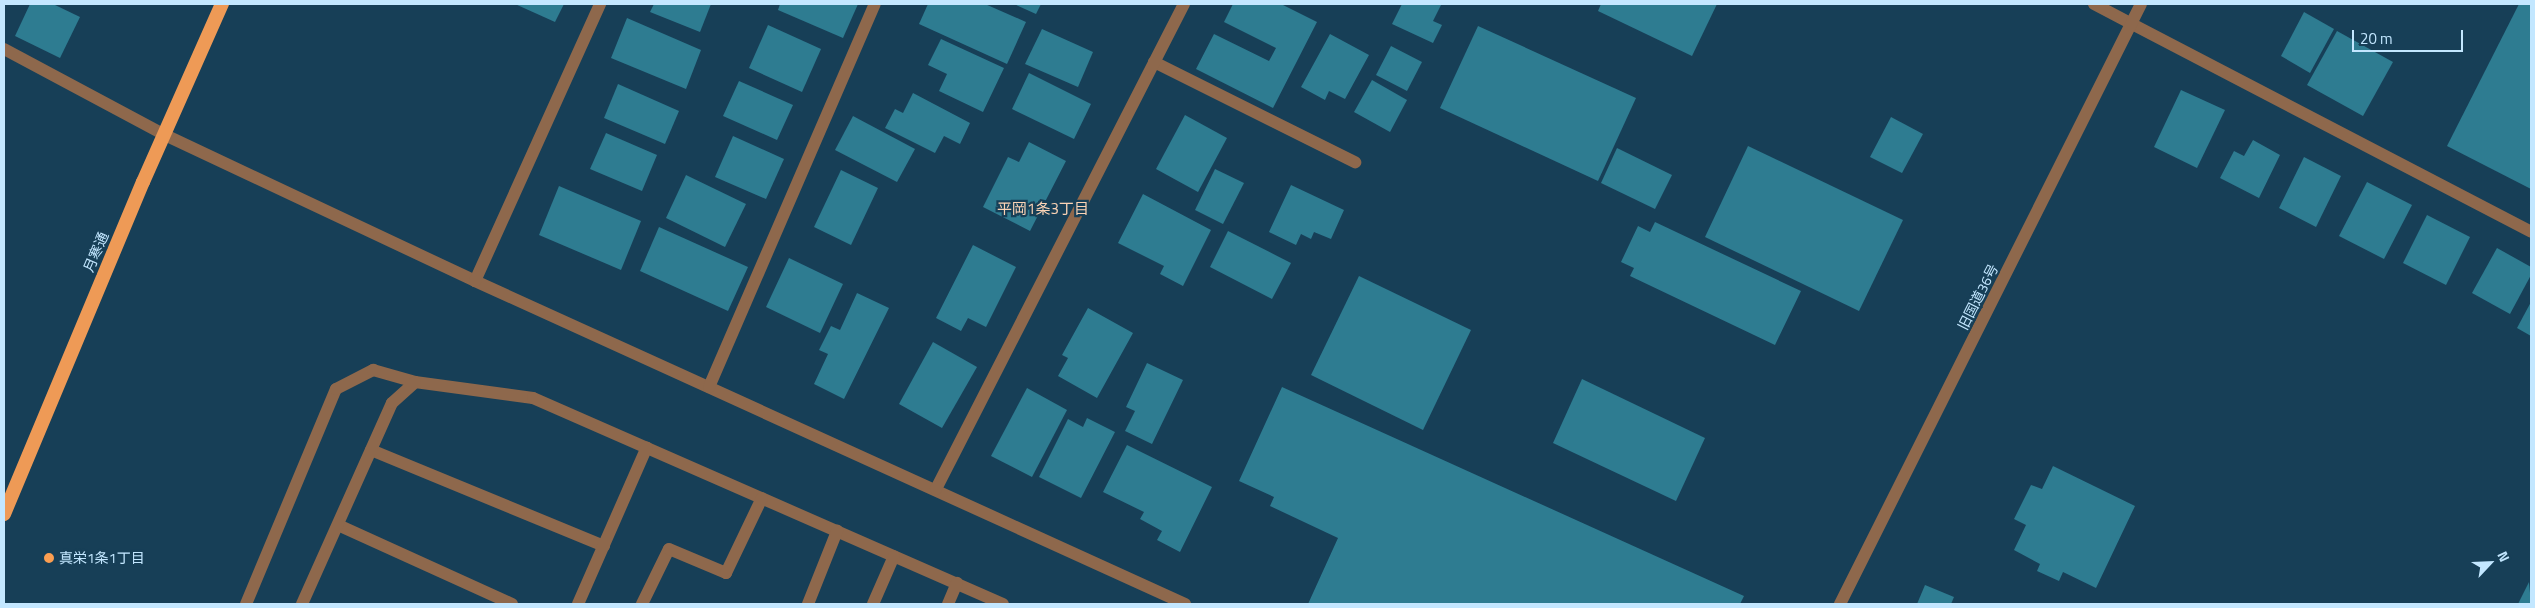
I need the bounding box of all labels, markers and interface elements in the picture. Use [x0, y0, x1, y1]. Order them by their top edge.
scale bar [2355, 20, 2466, 52]
text: 20 m [2360, 27, 2393, 50]
district label: 平岡1条3丁目 [997, 200, 1089, 218]
street label: 月寒通 [80, 229, 112, 275]
street label: 旧国道36号 [1954, 261, 2002, 333]
north arrow [2465, 538, 2515, 588]
text: N [2492, 548, 2516, 565]
place label: 真栄1条1丁目 [59, 550, 145, 566]
marker: 真栄1条1丁目 [43, 552, 55, 564]

